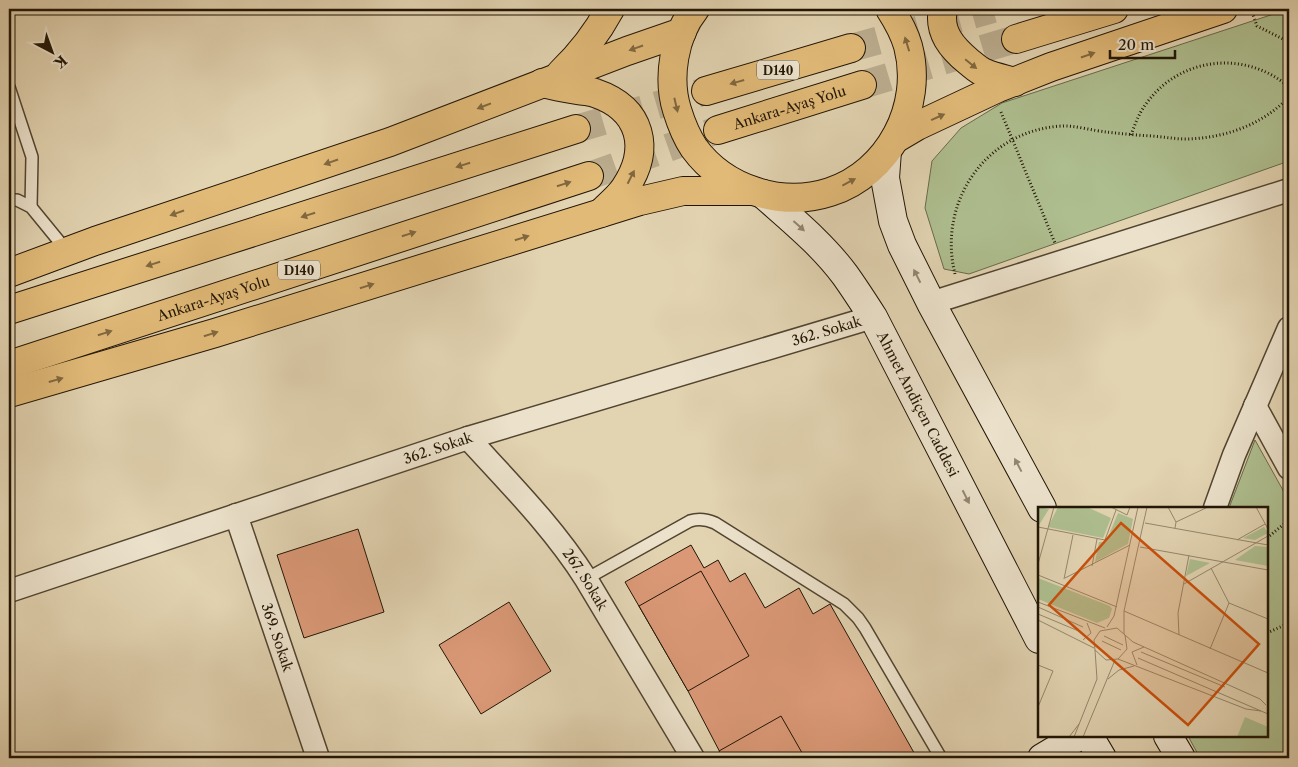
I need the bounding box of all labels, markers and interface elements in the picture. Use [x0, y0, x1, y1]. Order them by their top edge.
north arrow [28, 28, 78, 78]
scale bar [1110, 28, 1176, 60]
text: 20 m [1118, 35, 1154, 54]
one-way arrow [902, 37, 910, 52]
one-way arrow [628, 45, 643, 52]
text: K [50, 51, 71, 73]
one-way arrow [1081, 51, 1096, 59]
one-way arrow [965, 58, 978, 69]
road number: D140 [757, 60, 799, 80]
one-way arrow [730, 78, 745, 86]
street label: Ankara-Ayaş Yolu [730, 81, 848, 134]
one-way arrow [672, 97, 680, 112]
one-way arrow [476, 102, 491, 110]
one-way arrow [931, 112, 945, 120]
one-way arrow [323, 158, 338, 166]
one-way arrow [455, 162, 470, 170]
one-way arrow [627, 170, 635, 184]
one-way arrow [842, 178, 856, 187]
one-way arrow [557, 180, 572, 188]
one-way arrow [169, 209, 184, 217]
one-way arrow [300, 211, 315, 219]
one-way arrow [793, 220, 805, 232]
one-way arrow [402, 230, 417, 238]
one-way arrow [515, 234, 530, 242]
road number: D140 [278, 260, 320, 280]
one-way arrow [145, 261, 160, 268]
one-way arrow [913, 268, 921, 283]
street label: Ankara-Ayaş Yolu [154, 272, 272, 325]
one-way arrow [359, 282, 374, 289]
street label: 362. Sokak [790, 312, 864, 350]
street label: Ahmet Andiçen Caddesi [872, 327, 963, 480]
one-way arrow [98, 329, 113, 337]
one-way arrow [204, 329, 219, 337]
one-way arrow [48, 375, 63, 383]
street label: 362. Sokak [401, 428, 476, 468]
one-way arrow [1014, 459, 1023, 472]
one-way arrow [962, 490, 970, 504]
inset map [1038, 507, 1268, 737]
street label: 267. Sokak [559, 545, 612, 614]
street label: 369. Sokak [257, 601, 297, 675]

